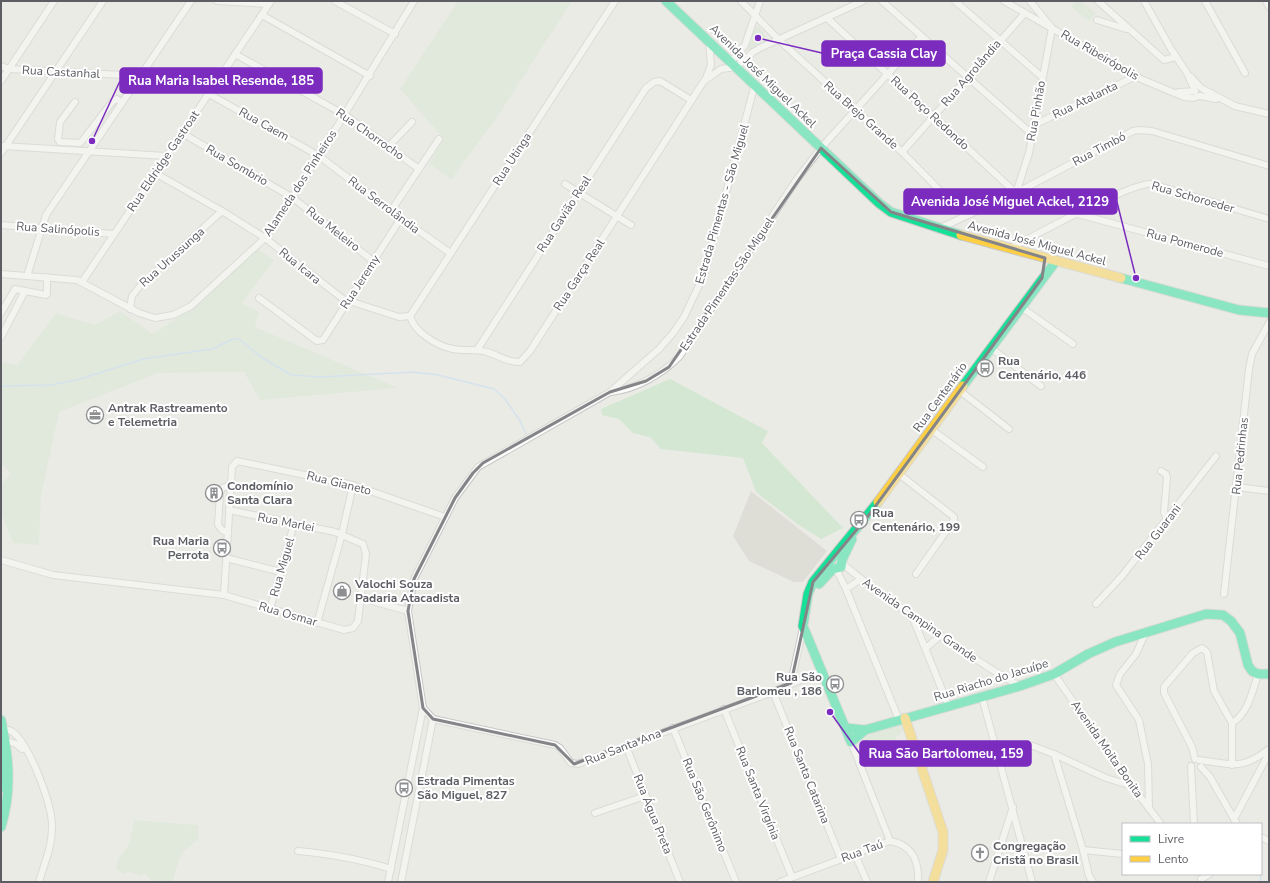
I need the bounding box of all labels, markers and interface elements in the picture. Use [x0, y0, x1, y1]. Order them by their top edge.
street label: Avenida José Miguel Ackel [706, 21, 820, 132]
street label: Rua Ribeirópolis [1058, 26, 1142, 84]
street label: Rua Agrolândia [938, 36, 1004, 110]
callout: Praça Cassia Clay [822, 41, 945, 66]
text: Praça Cassia Clay [831, 45, 937, 63]
street label: Rua Castanhal [22, 62, 101, 82]
callout: Rua Maria Isabel Resende, 185 [120, 68, 322, 93]
text: Rua Maria Isabel Resende, 185 [128, 72, 314, 90]
street label: Rua Poço Redondo [887, 72, 973, 154]
street label: Rua Brejo Grande [820, 77, 902, 153]
street label: Rua Atalanta [1050, 77, 1120, 123]
street label: Rua Pinhão [1023, 79, 1049, 143]
street label: Rua Caem [236, 104, 292, 144]
street label: Rua Chorrocho [333, 105, 408, 164]
street label: Rua Eldridge Gastroat [123, 107, 203, 215]
street label: Estrada Pimentas - São Miguel [691, 122, 753, 286]
street label: Alameda dos Pinheiros [259, 126, 341, 239]
street label: Rua Timbó [1070, 128, 1129, 170]
street label: Rua Utinga [489, 129, 535, 189]
street label: Rua Sombrio [203, 141, 271, 189]
street label: Rua Gavião Real [533, 172, 595, 255]
street label: Rua Serrolândia [345, 173, 423, 237]
street label: Rua Schoroeder [1150, 178, 1237, 217]
callout: Avenida José Miguel Ackel, 2129 [904, 189, 1117, 214]
text: Avenida José Miguel Ackel, 2129 [911, 193, 1109, 211]
street label: Rua Meleiro [303, 203, 364, 255]
street label: Estrada Pimentas São Miguel [676, 214, 778, 354]
street label: Avenida José Miguel Ackel [966, 217, 1108, 269]
street label: Rua Salinópolis [16, 218, 100, 240]
street label: Rua Urussunga [136, 223, 208, 291]
street label: Rua Pomerode [1145, 225, 1225, 261]
street label: Rua Garça Real [550, 236, 608, 314]
street label: Rua Icara [276, 244, 324, 288]
street label: Rua Jeremy [337, 251, 384, 312]
place label: Rua Centenário, 446 [998, 353, 1086, 383]
bus stop icon: Rua Centenário, 446 [975, 358, 995, 378]
street label: Rua Centenário [909, 359, 971, 435]
place label: Antrak Rastreamento e Telemetria [108, 400, 228, 430]
office icon: Antrak Rastreamento e Telemetria [85, 405, 105, 425]
street label: Rua Pedrinhas [1228, 416, 1252, 496]
street label: Rua Gianeto [305, 467, 373, 499]
place label: Condomínio Santa Clara [227, 478, 293, 508]
building icon: Condomínio Santa Clara [204, 483, 224, 503]
street label: Rua Guarani [1131, 501, 1185, 563]
place label: Rua Centenário, 199 [872, 505, 960, 535]
street label: Rua Marlei [256, 509, 316, 535]
bus stop icon: Rua Centenário, 199 [849, 510, 869, 530]
place label: Rua Maria Perrota [153, 533, 209, 563]
street label: Rua Miguel [266, 535, 298, 599]
bus stop icon: Rua Maria Perrota [212, 538, 232, 558]
street label: Avenida Campina Grande [859, 574, 981, 666]
place label: Valochi Souza Padaria Atacadista [354, 576, 460, 606]
shop icon: Valochi Souza Padaria Atacadista [332, 581, 352, 601]
street label: Rua Osmar [257, 598, 320, 630]
street label: Rua Riacho do Jacuípe [932, 655, 1050, 705]
place label: Rua São Barlomeu , 186 [737, 669, 822, 699]
bus stop icon: Rua São Barlomeu , 186 [825, 674, 845, 694]
street label: Avenida Moita Bonita [1067, 697, 1147, 801]
street label: Rua Santa Catarina [780, 724, 834, 826]
street label: Rua Santa Ana [583, 725, 663, 769]
callout: Rua São Bartolomeu, 159 [860, 741, 1031, 766]
street label: Rua Santa Virgínia [732, 744, 784, 842]
text: Rua São Bartolomeu, 159 [869, 745, 1024, 763]
street label: Rua São Gerônimo [679, 756, 731, 855]
street label: Rua Água Preta [630, 772, 676, 856]
place label: Estrada Pimentas São Miguel, 827 [417, 773, 515, 803]
bus stop icon: Estrada Pimentas São Miguel, 827 [394, 778, 414, 798]
legend [1122, 823, 1262, 875]
text: Livre [1158, 831, 1184, 847]
street label: Rua Taú [839, 836, 885, 866]
place label: Congregação Cristã no Brasil [993, 838, 1079, 868]
church icon: Congregação Cristã no Brasil [970, 843, 990, 863]
text: Lento [1158, 851, 1189, 867]

